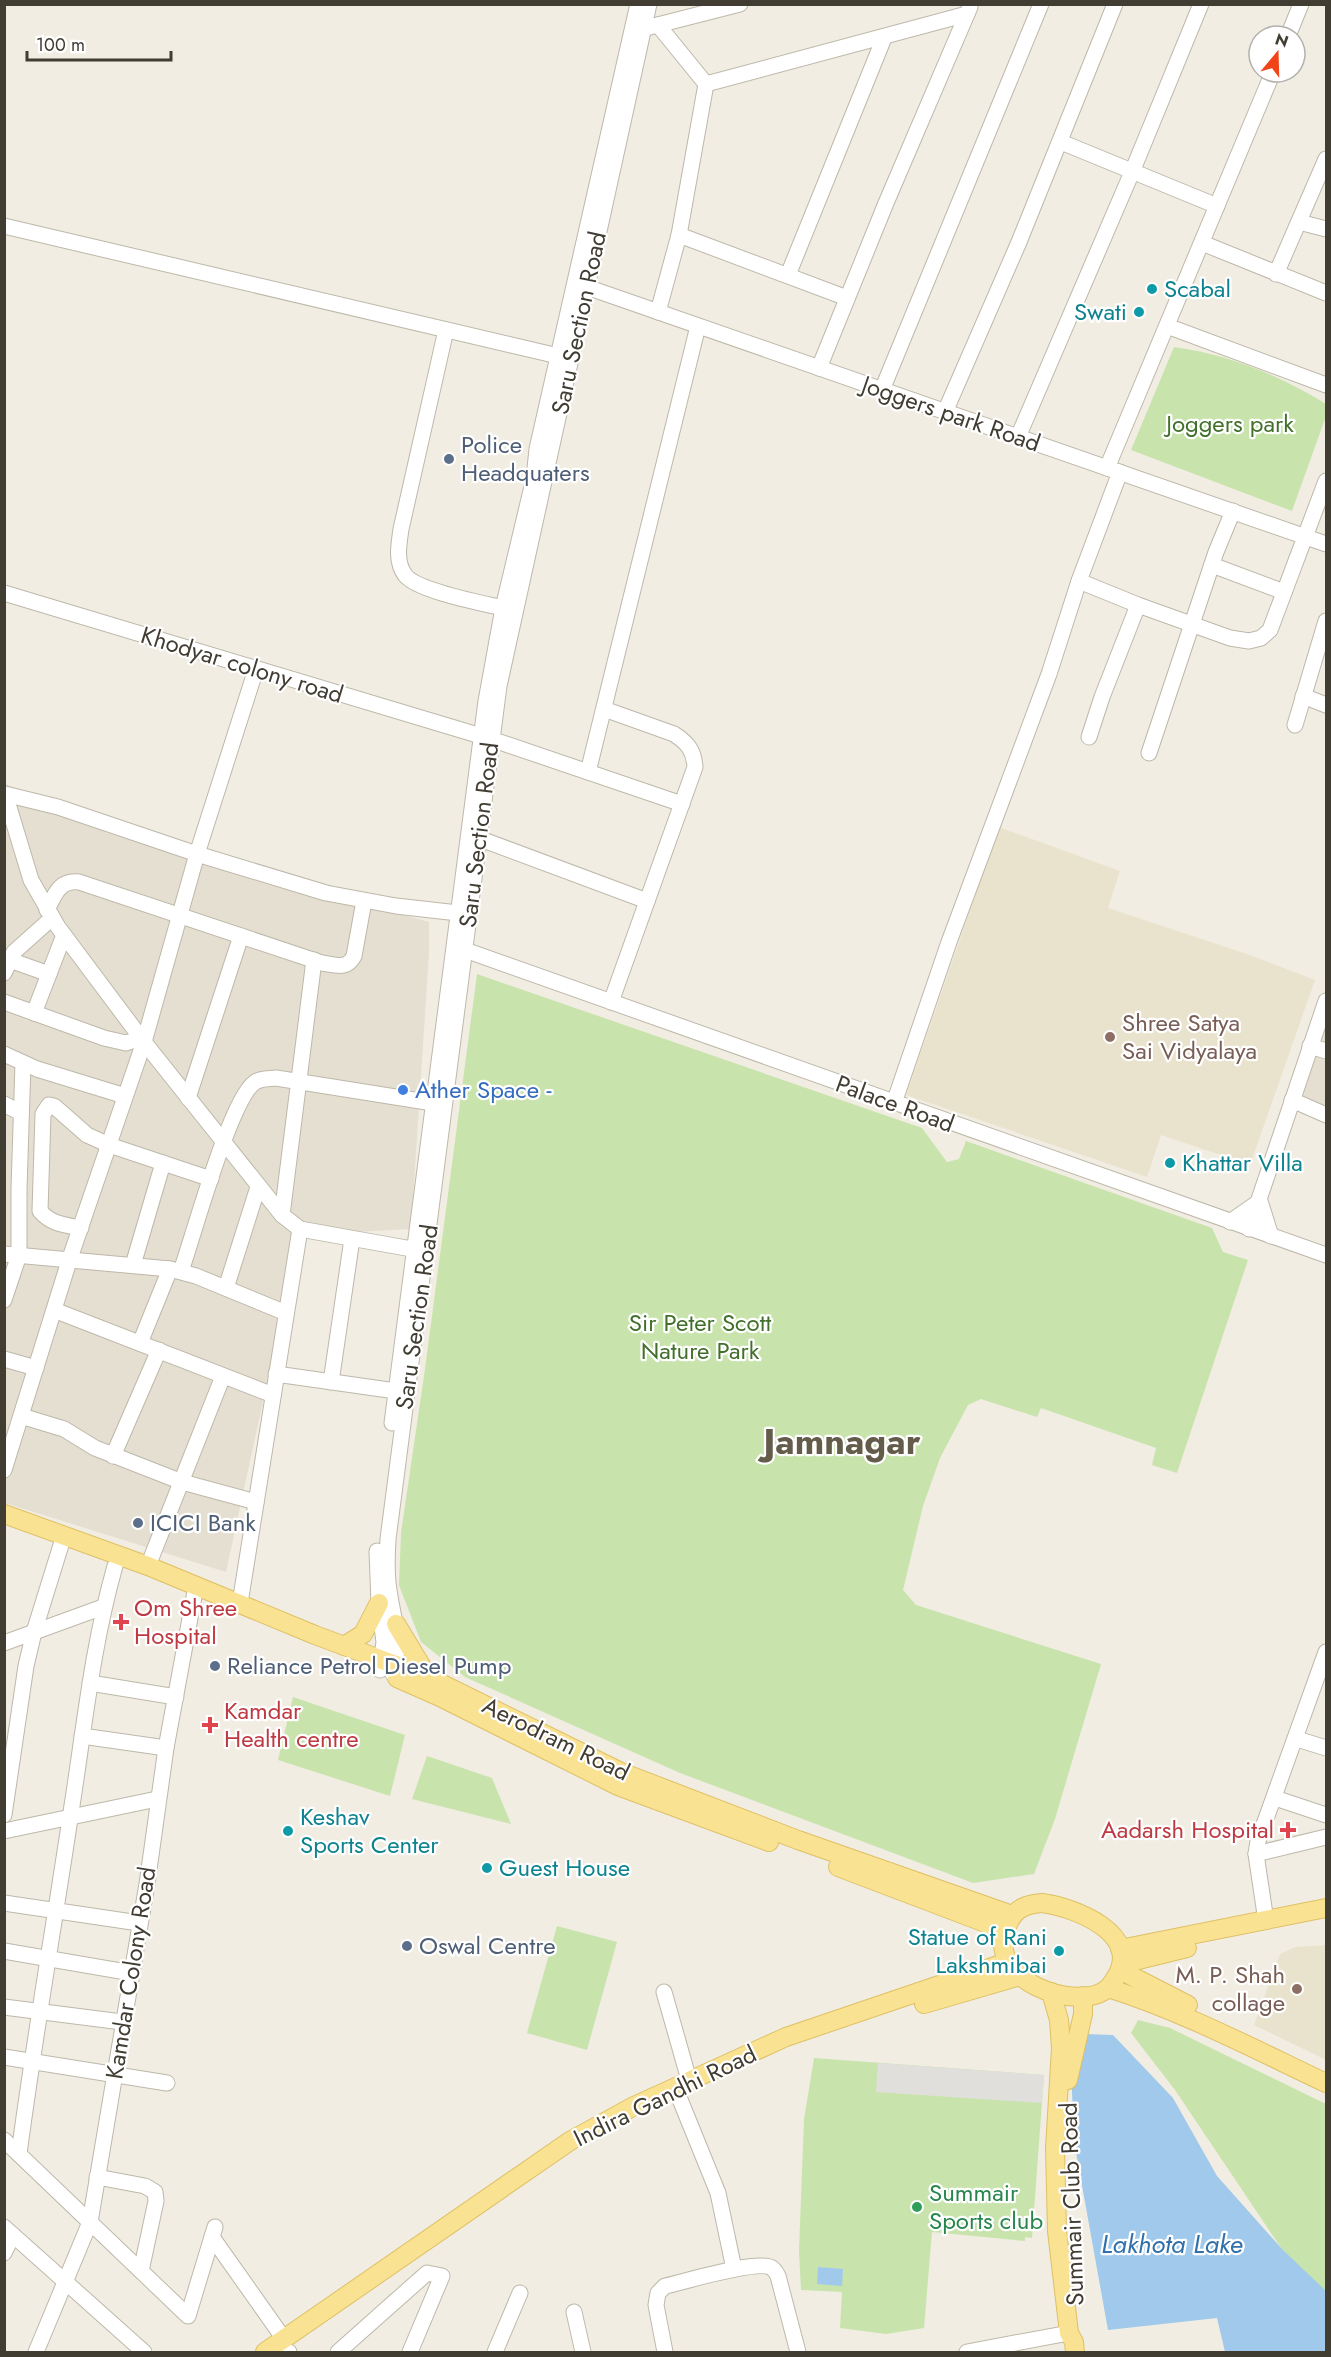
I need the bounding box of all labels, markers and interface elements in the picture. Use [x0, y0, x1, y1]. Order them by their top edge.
scale bar [27, 24, 171, 62]
north arrow [1247, 24, 1307, 84]
text: N [1272, 27, 1291, 53]
text: 100 m [36, 32, 85, 58]
street label: Saru Section Road [542, 228, 615, 418]
place label: Scabal [1164, 271, 1231, 306]
marker: Scabal [1145, 282, 1159, 296]
place label: Swati [1074, 294, 1127, 329]
marker: Swati [1132, 305, 1146, 319]
street label: Joggers park Road [854, 366, 1045, 460]
park label: Joggers park [1163, 406, 1294, 441]
place label: Police Headquaters [461, 427, 590, 490]
marker: Police Headquaters [442, 452, 456, 466]
street label: Khodyar colony road [137, 617, 348, 712]
street label: Saru Section Road [450, 740, 507, 930]
place label: Shree Satya Sai Vidyalaya [1122, 1005, 1257, 1068]
marker: Shree Satya Sai Vidyalaya [1103, 1030, 1117, 1044]
street label: Palace Road [831, 1066, 959, 1141]
place label: Ather Space - [415, 1072, 551, 1107]
marker: Ather Space - [396, 1083, 410, 1097]
place label: Khattar Villa [1182, 1145, 1303, 1180]
marker: Khattar Villa [1163, 1156, 1177, 1170]
street label: Saru Section Road [386, 1222, 447, 1412]
park label: Sir Peter Scott Nature Park [629, 1305, 771, 1368]
district label: Jamnagar [757, 1415, 921, 1467]
place label: ICICI Bank [150, 1505, 256, 1540]
marker: ICICI Bank [131, 1516, 145, 1530]
place label: Om Shree Hospital [134, 1590, 237, 1653]
marker: Om Shree Hospital [112, 1613, 130, 1631]
place label: Reliance Petrol Diesel Pump [227, 1648, 511, 1683]
marker: Reliance Petrol Diesel Pump [208, 1659, 222, 1673]
street label: Aerodram Road [476, 1688, 636, 1789]
place label: Kamdar Health centre [224, 1693, 359, 1756]
marker: Kamdar Health centre [201, 1716, 219, 1734]
place label: Keshav Sports Center [300, 1799, 439, 1862]
place label: Aadarsh Hospital [1101, 1812, 1274, 1847]
marker: Aadarsh Hospital [1279, 1821, 1297, 1839]
marker: Keshav Sports Center [281, 1824, 295, 1838]
place label: Guest House [499, 1850, 630, 1885]
marker: Guest House [480, 1861, 494, 1875]
street label: Kamdar Colony Road [96, 1864, 165, 2082]
place label: Statue of Rani Lakshmibai [908, 1919, 1047, 1982]
place label: Oswal Centre [419, 1928, 556, 1963]
marker: Oswal Centre [400, 1939, 414, 1953]
marker: Statue of Rani Lakshmibai [1052, 1944, 1066, 1958]
place label: M. P. Shah collage [1175, 1957, 1285, 2020]
marker: M. P. Shah collage [1290, 1982, 1304, 1996]
street label: Indira Gandhi Road [567, 2036, 762, 2155]
street label: Summair Club Road [1050, 2102, 1093, 2306]
place label: Summair Sports club [929, 2175, 1043, 2238]
marker: Summair Sports club [910, 2200, 924, 2214]
water label: Lakhota Lake [1101, 2225, 1243, 2263]

